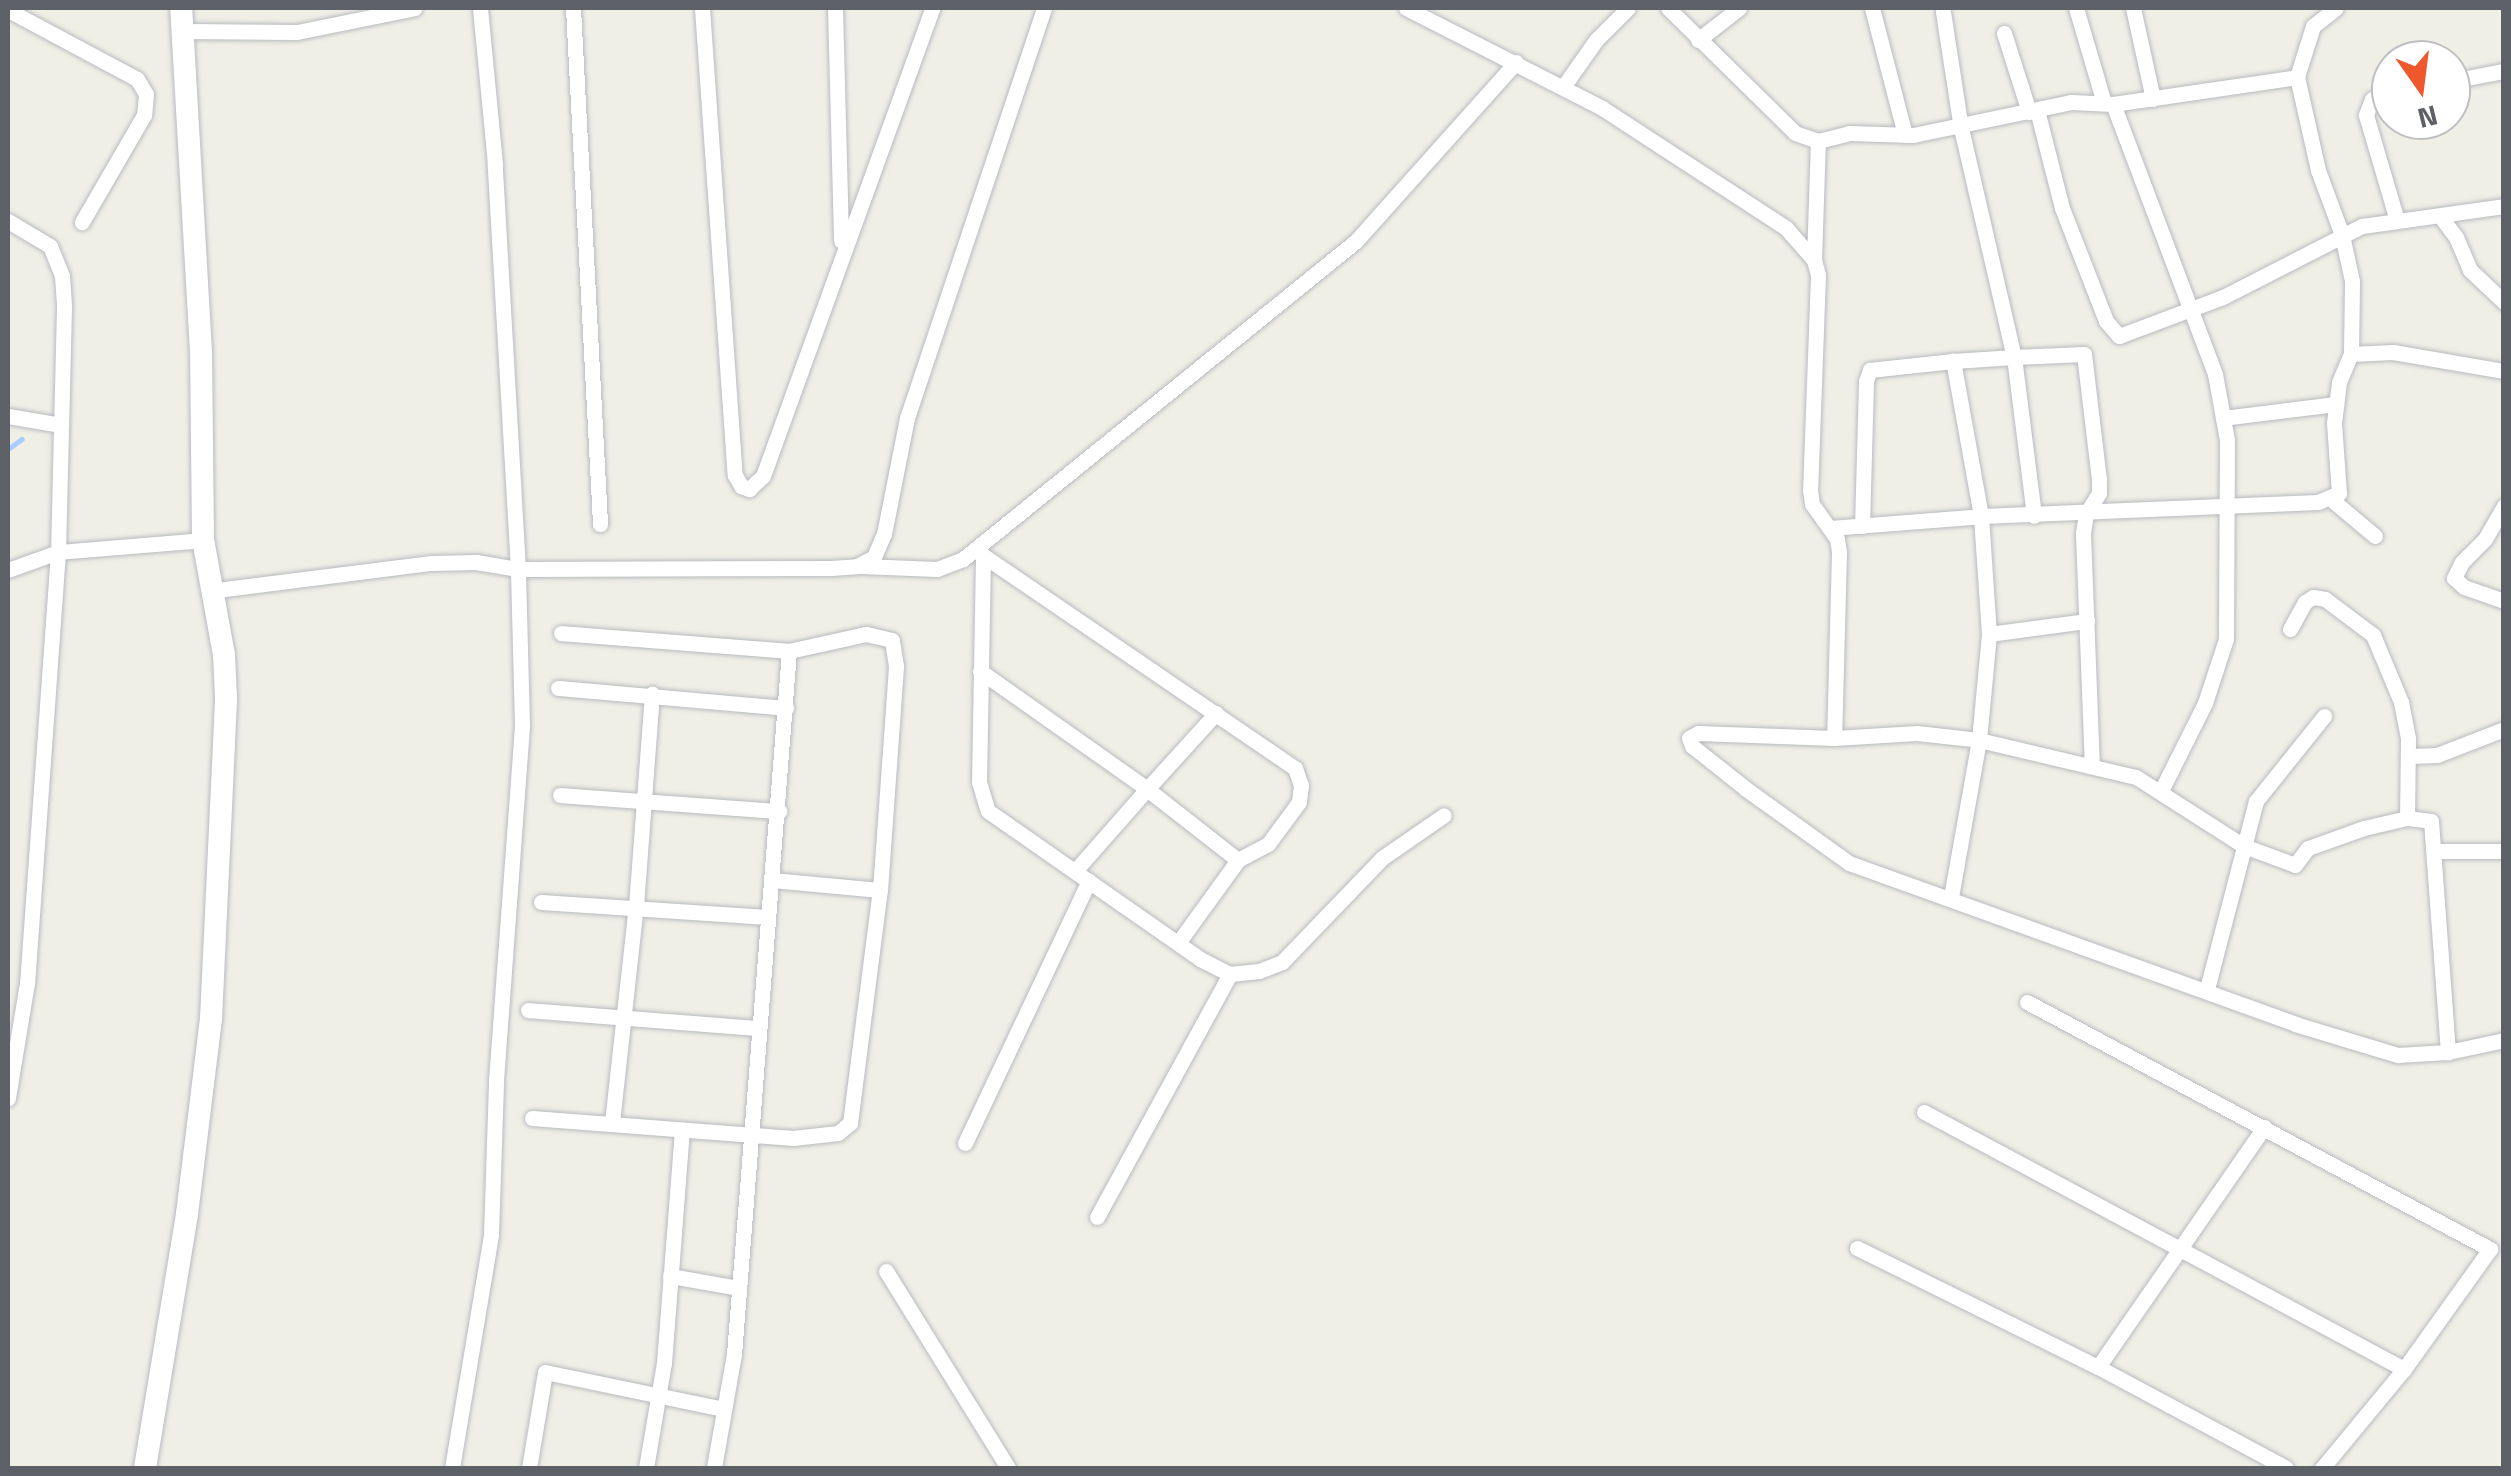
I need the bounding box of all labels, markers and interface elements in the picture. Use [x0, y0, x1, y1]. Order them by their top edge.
north arrow [2371, 40, 2471, 140]
text: N [2413, 94, 2443, 141]

